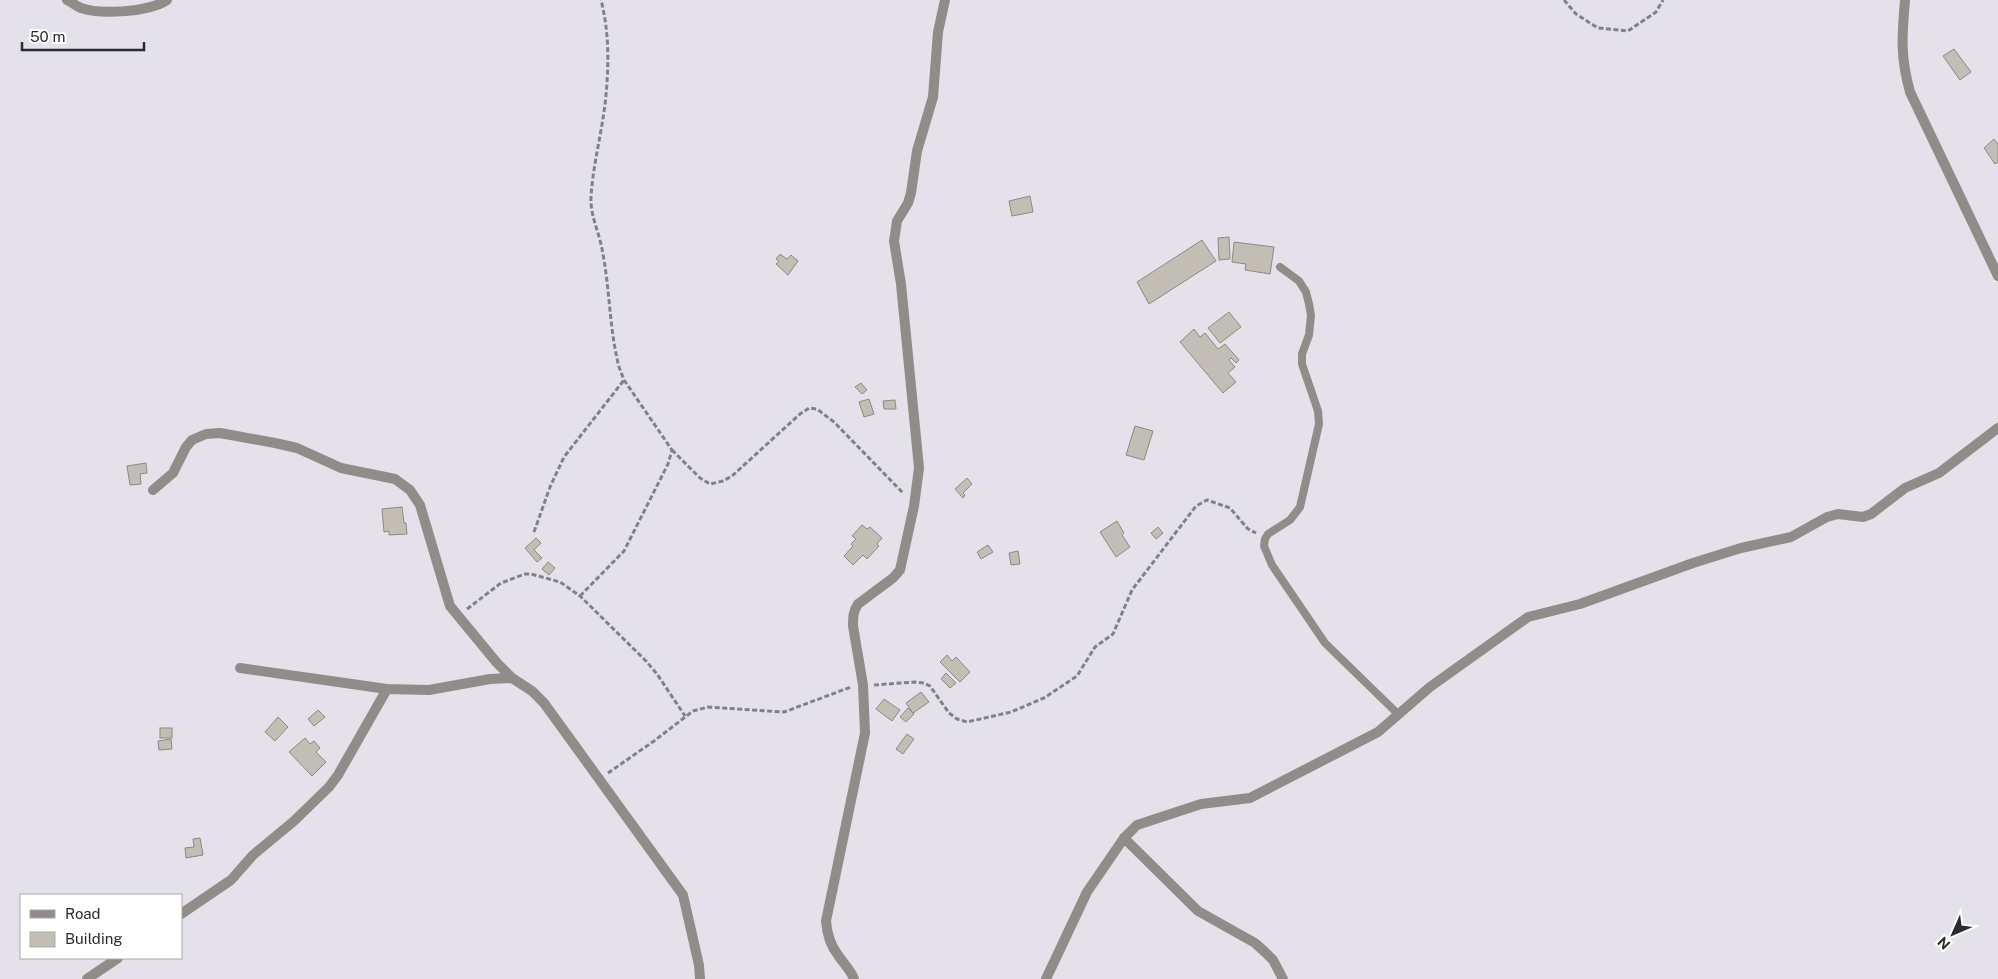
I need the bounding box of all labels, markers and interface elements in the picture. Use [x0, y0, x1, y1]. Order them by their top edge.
scale bar [22, 20, 145, 52]
text: 50 m [30, 28, 65, 45]
legend [20, 894, 182, 959]
text: Road [65, 905, 101, 922]
north arrow [1928, 909, 1978, 959]
text: Building [65, 930, 123, 947]
text: N [1934, 934, 1953, 953]

